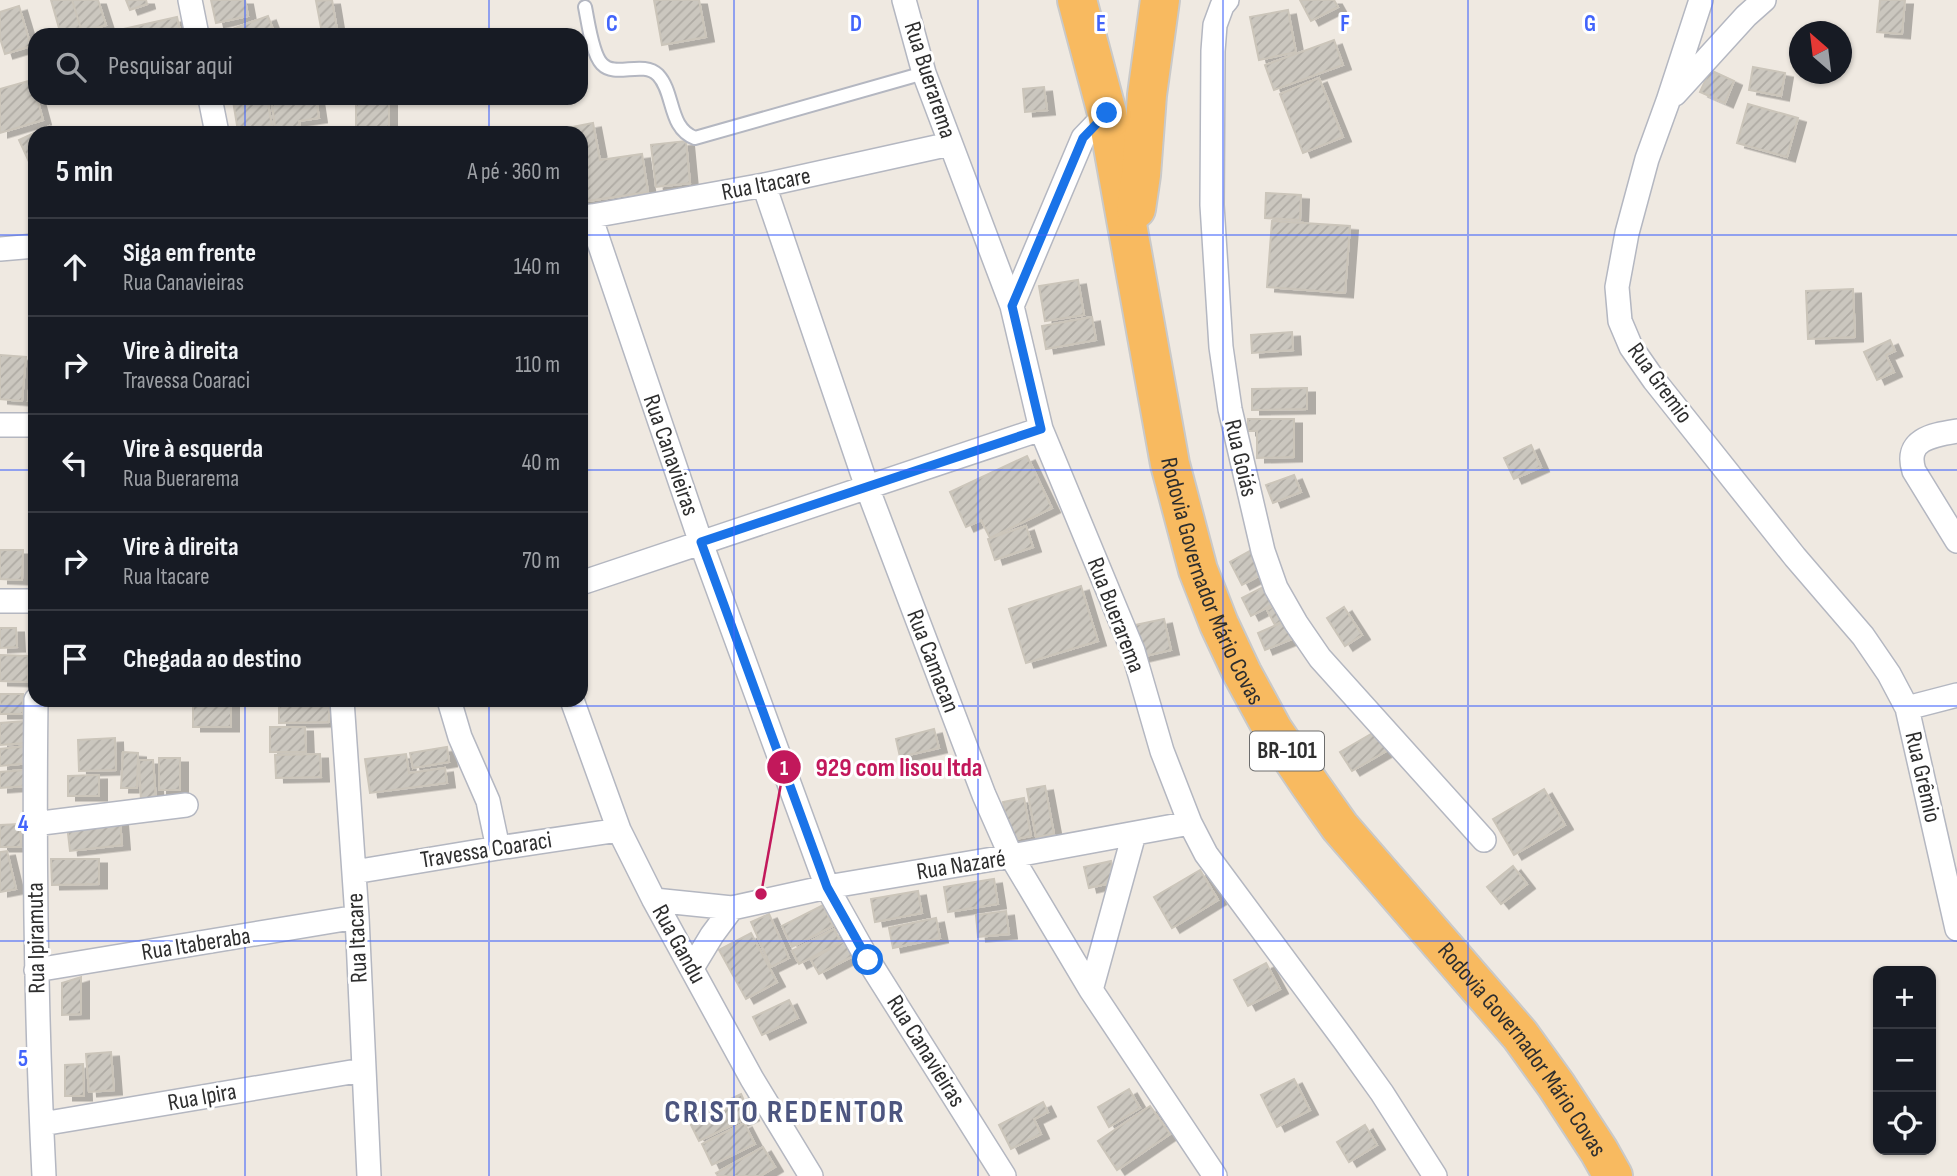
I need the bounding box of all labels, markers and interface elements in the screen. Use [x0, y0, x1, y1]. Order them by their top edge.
text: C [606, 10, 618, 38]
text: D [850, 10, 862, 38]
text: E [1096, 10, 1106, 38]
text: F [1340, 10, 1350, 38]
text: G [1584, 10, 1596, 38]
street label: Rua Buerarema [897, 18, 963, 142]
north arrow [1789, 21, 1852, 84]
search box [28, 28, 588, 105]
icon: search [52, 48, 90, 86]
text: Pesquisar aqui [108, 51, 233, 82]
route end [1091, 97, 1122, 128]
text: 5 min [56, 154, 113, 190]
text: A pé · 360 m [467, 158, 560, 186]
street label: Rua Itacare [719, 161, 813, 207]
text: Siga em frente [123, 238, 256, 269]
icon: ahead [56, 248, 94, 286]
text: 140 m [514, 253, 560, 281]
text: Rua Canavieiras [123, 269, 244, 297]
text: Vire à direita [123, 336, 239, 367]
street label: Rua Gremio [1621, 337, 1699, 429]
icon: right [56, 346, 94, 384]
text: 110 m [515, 351, 560, 379]
text: Travessa Coaraci [123, 367, 250, 395]
street label: Rua Canavieiras [637, 391, 705, 519]
street label: Rua Goiás [1218, 417, 1264, 499]
text: Vire à esquerda [123, 434, 263, 465]
icon: left [56, 444, 94, 482]
text: 40 m [522, 449, 560, 477]
street label: Rodovia Governador Mário Covas [1155, 455, 1271, 710]
text: Rua Buerarema [123, 465, 239, 493]
text: Vire à direita [123, 532, 239, 563]
icon: right [56, 542, 94, 580]
text: 70 m [522, 547, 560, 575]
street label: Rua Buerarema [1081, 553, 1151, 677]
text: Rua Itacare [123, 563, 209, 591]
street label: Rua Camacan [900, 605, 966, 717]
icon: arrive [56, 640, 94, 678]
text: Chegada ao destino [123, 644, 302, 675]
street label: Rua Grêmio [1899, 729, 1947, 825]
road number: BR-101 [1250, 732, 1324, 771]
callout: 929 com lisou ltda [766, 744, 996, 791]
text: 929 com lisou ltda [816, 753, 982, 784]
text: 1 [780, 756, 788, 781]
text: 4 [18, 810, 29, 838]
street label: Travessa Coaraci [418, 825, 554, 875]
street label: Rua Nazaré [914, 844, 1008, 886]
street label: Rua Ipiramuta [21, 882, 51, 994]
street label: Rua Itacare [340, 892, 374, 984]
street label: Rua Gandu [646, 900, 712, 988]
street label: Rua Itaberaba [139, 921, 253, 967]
street label: Rodovia Governador Mário Covas [1432, 936, 1613, 1162]
route start [852, 944, 883, 975]
map controls [1873, 966, 1936, 1155]
button: + [1873, 966, 1936, 1029]
street label: Rua Canavieiras [880, 990, 972, 1112]
button: − [1873, 1029, 1936, 1092]
text: 5 [18, 1045, 28, 1073]
street label: Rua Ipira [165, 1077, 239, 1117]
button: locate [1873, 1092, 1936, 1155]
district label: CRISTO REDENTOR [664, 1093, 906, 1132]

